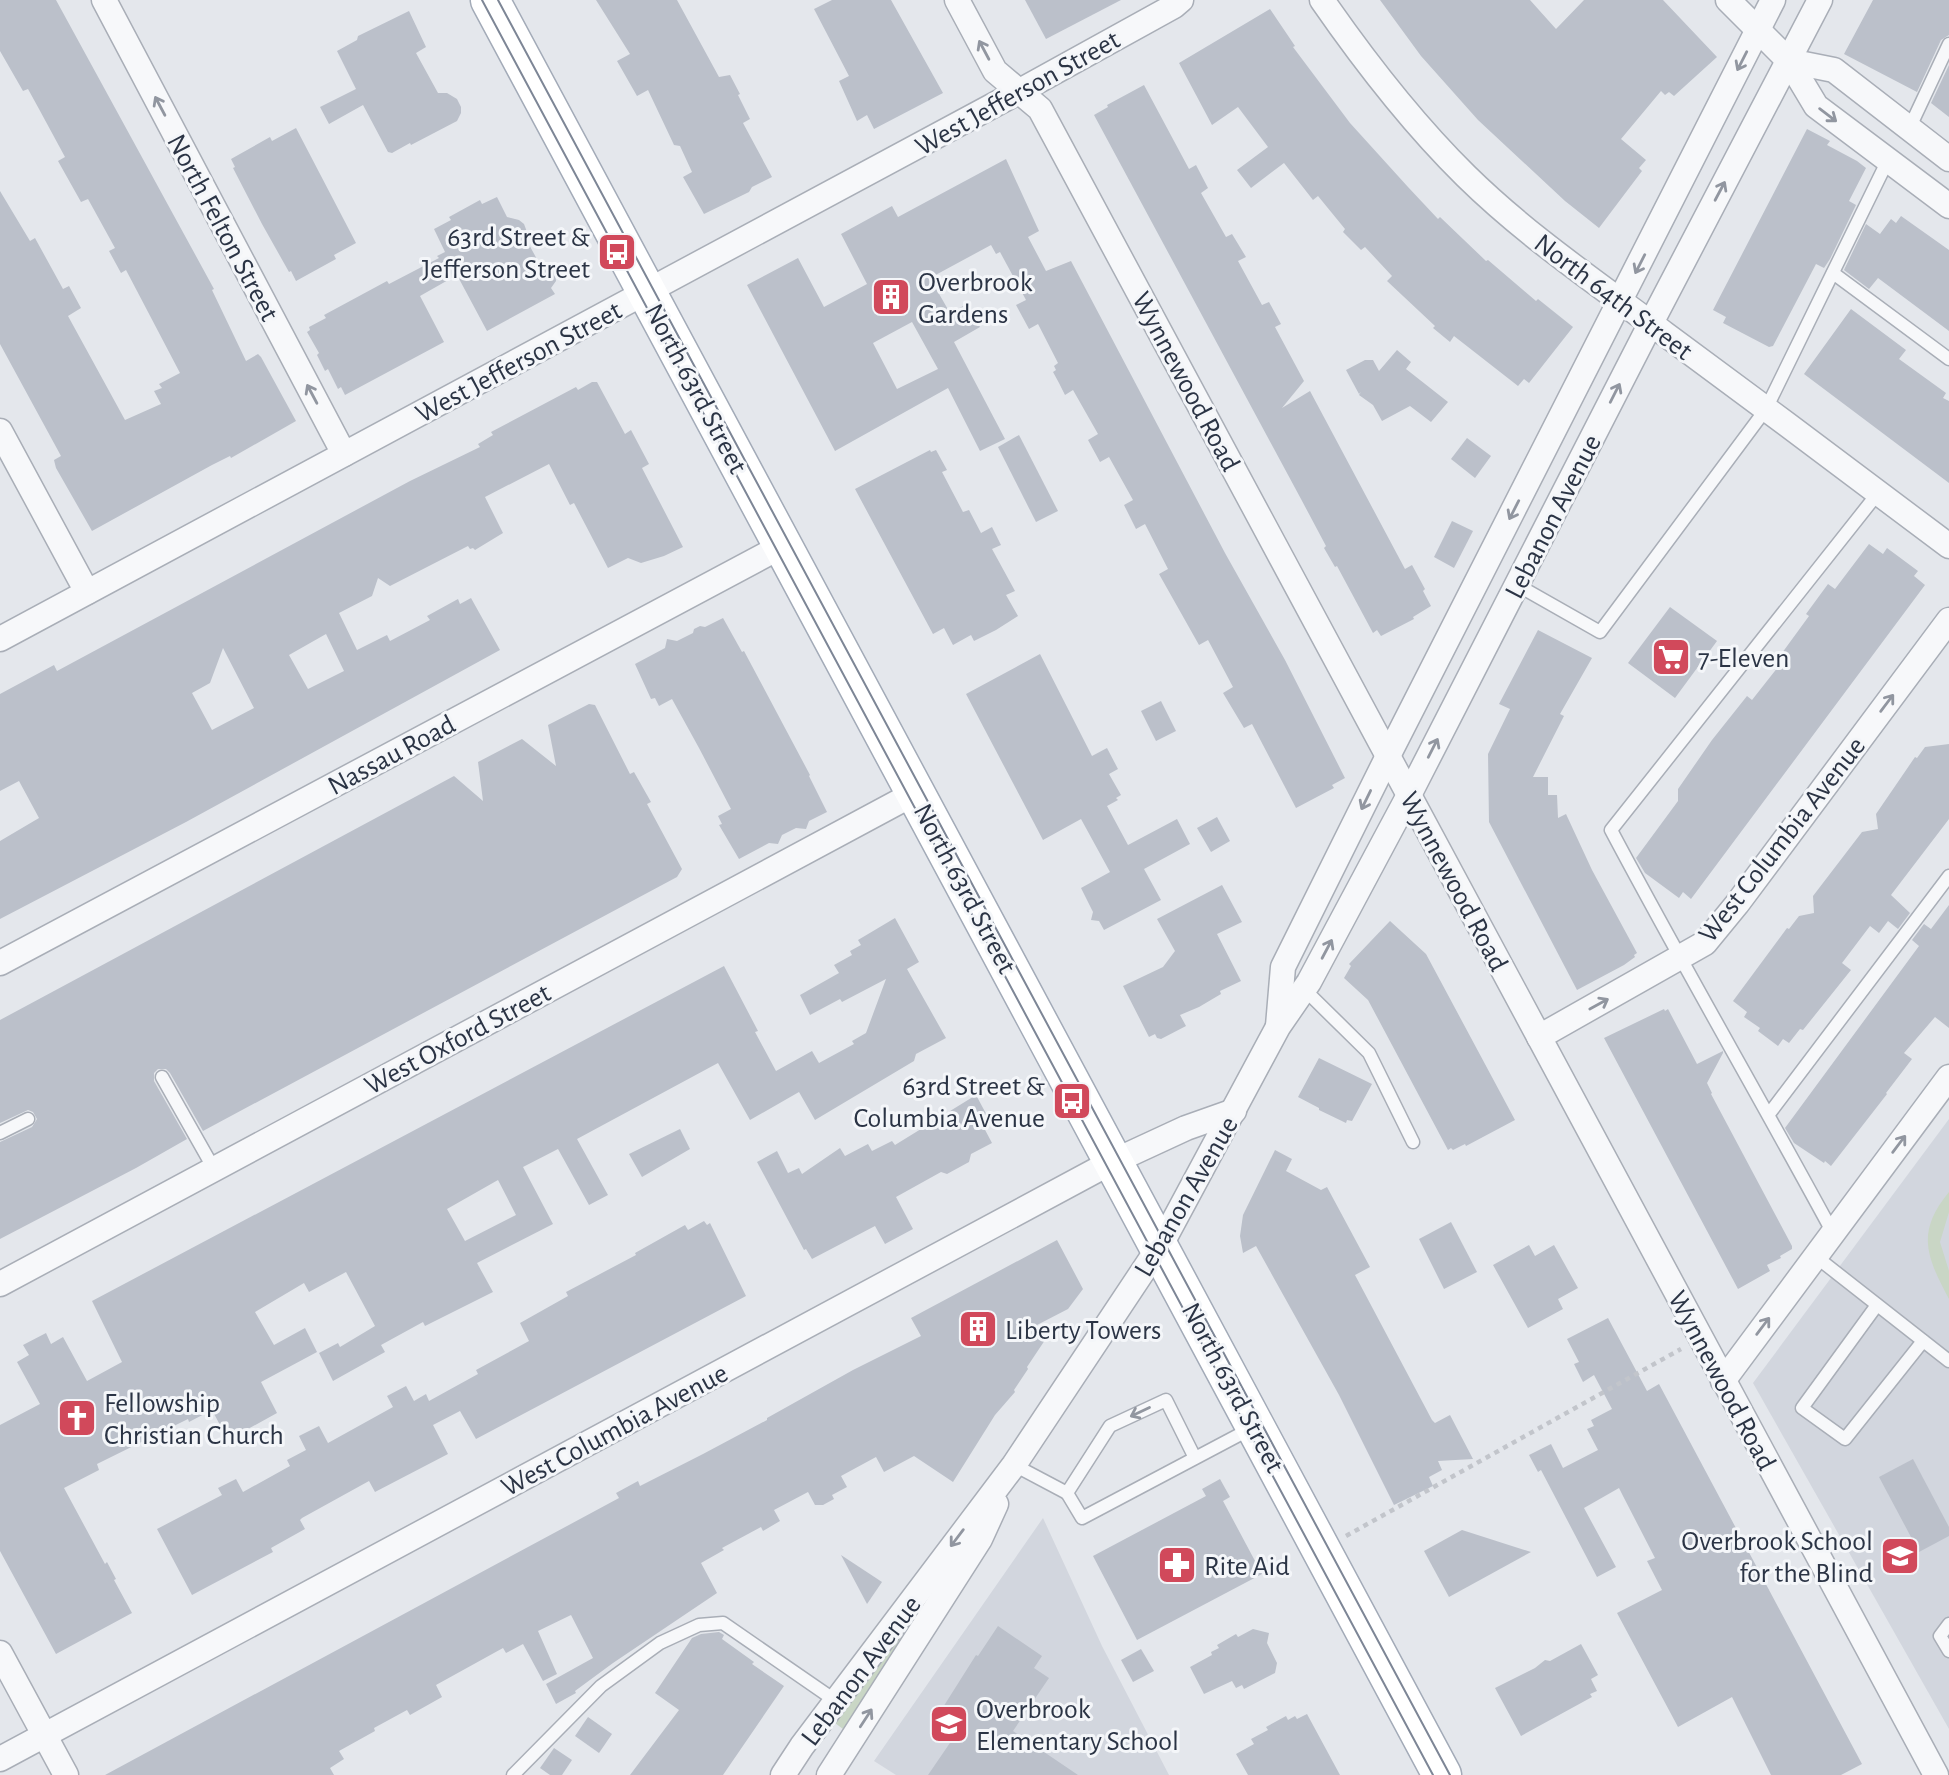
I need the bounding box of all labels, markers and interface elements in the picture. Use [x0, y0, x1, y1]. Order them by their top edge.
street label: West Jefferson Street [911, 26, 1125, 161]
one-way arrow [976, 40, 990, 60]
one-way arrow [1734, 50, 1748, 71]
one-way arrow [153, 96, 166, 117]
one-way arrow [1819, 108, 1837, 123]
street label: North Felton Street [161, 130, 283, 326]
one-way arrow [1714, 181, 1728, 202]
place label: 63rd Street & Jefferson Street [422, 224, 591, 284]
street label: North 64th Street [1529, 229, 1697, 366]
bus stop icon: 63rd Street & Jefferson Street [596, 231, 638, 273]
one-way arrow [1633, 253, 1647, 274]
place label: Overbrook Gardens [918, 269, 1033, 329]
building icon: Overbrook Gardens [870, 276, 912, 318]
street label: Wynnewood Road [1126, 288, 1244, 476]
street label: West Jefferson Street [411, 297, 627, 429]
street label: North 63rd Street [639, 299, 752, 479]
one-way arrow [1609, 383, 1623, 404]
one-way arrow [305, 384, 319, 405]
street label: Lebanon Avenue [1500, 430, 1607, 603]
one-way arrow [1507, 499, 1521, 520]
supermarket icon: 7-Eleven [1650, 636, 1692, 678]
place label: 7-Eleven [1698, 645, 1790, 673]
one-way arrow [1879, 694, 1894, 713]
street label: Nassau Road [324, 711, 460, 801]
street label: West Columbia Avenue [1694, 732, 1871, 948]
one-way arrow [1427, 738, 1441, 759]
street label: Wynnewood Road [1394, 788, 1512, 976]
one-way arrow [1359, 789, 1372, 810]
street label: North 63rd Street [908, 799, 1021, 979]
one-way arrow [1320, 939, 1334, 960]
street label: West Oxford Street [360, 979, 556, 1100]
one-way arrow [1588, 997, 1608, 1011]
place label: 63rd Street & Columbia Avenue [854, 1073, 1046, 1133]
bus stop icon: 63rd Street & Columbia Avenue [1051, 1080, 1093, 1122]
street label: Lebanon Avenue [1130, 1112, 1244, 1282]
one-way arrow [1892, 1135, 1907, 1153]
street label: Wynnewood Road [1662, 1287, 1780, 1475]
street label: North 63rd Street [1176, 1298, 1289, 1478]
building icon: Liberty Towers [957, 1308, 999, 1350]
place label: Liberty Towers [1005, 1317, 1161, 1345]
one-way arrow [1756, 1317, 1771, 1336]
street label: West Columbia Avenue [497, 1359, 733, 1502]
place label: Fellowship Christian Church [104, 1390, 284, 1450]
church icon: Fellowship Christian Church [56, 1397, 98, 1439]
one-way arrow [1130, 1406, 1152, 1419]
one-way arrow [950, 1528, 965, 1547]
place label: Overbrook School for the Blind [1681, 1528, 1873, 1588]
school or university icon: Overbrook School for the Blind [1879, 1535, 1921, 1577]
pharmacy icon: Rite Aid [1156, 1544, 1198, 1586]
place label: Rite Aid [1204, 1553, 1290, 1581]
street label: Lebanon Avenue [796, 1591, 927, 1751]
place label: Overbrook Elementary School [976, 1696, 1179, 1756]
school or university icon: Overbrook Elementary School [928, 1703, 970, 1745]
one-way arrow [859, 1708, 873, 1728]

